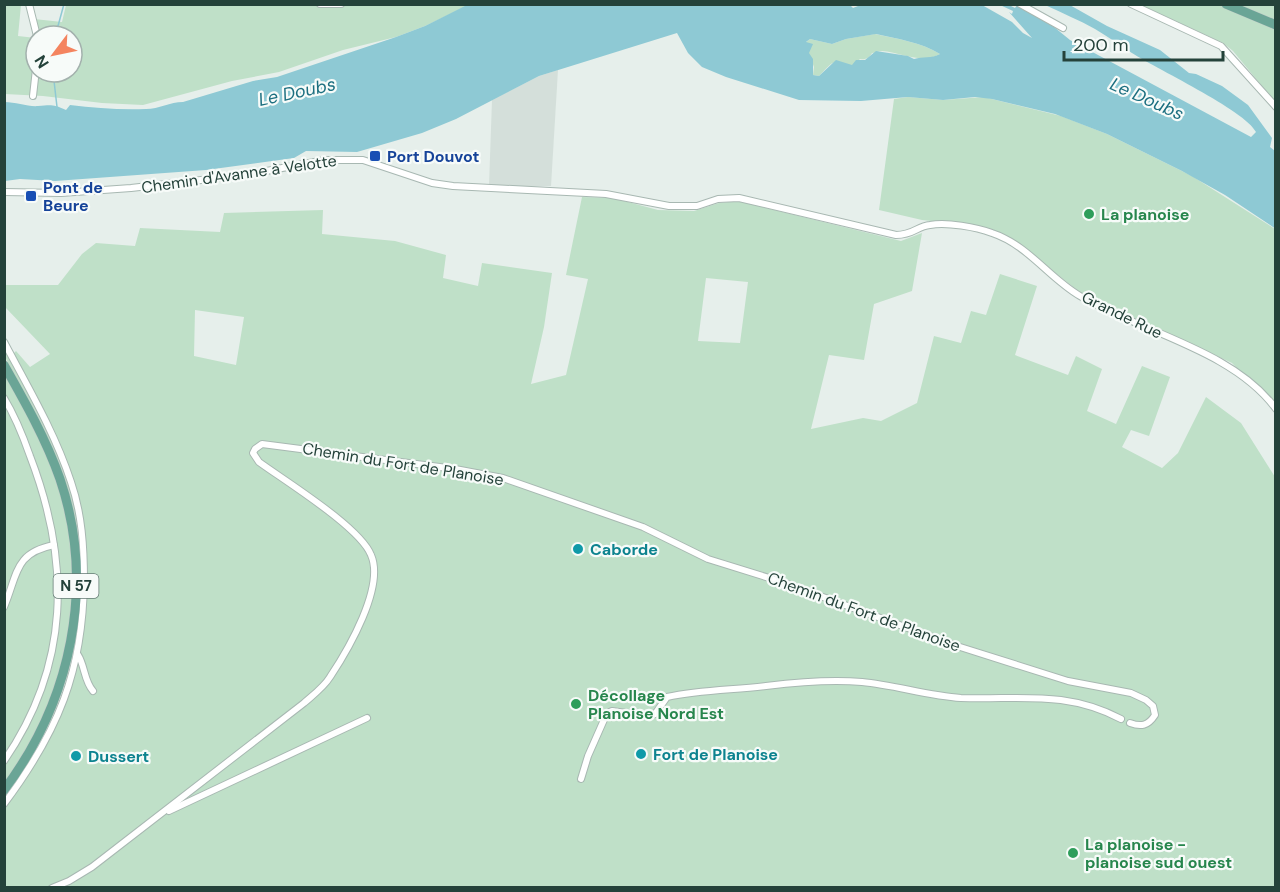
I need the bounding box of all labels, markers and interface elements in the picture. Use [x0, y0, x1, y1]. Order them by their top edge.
north arrow [24, 24, 84, 84]
scale bar [1064, 24, 1223, 62]
text: 200 m [1073, 33, 1129, 57]
text: N [30, 51, 54, 72]
water label: Le Doubs [256, 72, 338, 112]
water label: Le Doubs [1106, 72, 1188, 126]
place label: Port Douvot [387, 146, 479, 167]
marker: Port Douvot [368, 149, 382, 163]
street label: Chemin d'Avanne à Velotte [140, 150, 338, 198]
place label: Pont de Beure [43, 177, 103, 216]
marker: Pont de Beure [24, 189, 38, 203]
place label: La planoise [1101, 204, 1189, 225]
marker: La planoise [1082, 207, 1096, 221]
street label: Grande Rue [1078, 286, 1166, 344]
street label: Chemin du Fort de Planoise [301, 438, 505, 490]
place label: Caborde [590, 539, 658, 560]
marker: Caborde [571, 542, 585, 556]
street label: Chemin du Fort de Planoise [765, 567, 963, 657]
road number: N 57 [54, 574, 98, 598]
place label: Décollage Planoise Nord Est [588, 685, 724, 724]
marker: Décollage Planoise Nord Est [569, 697, 583, 711]
place label: Fort de Planoise [653, 744, 778, 765]
place label: Dussert [88, 746, 149, 767]
marker: Fort de Planoise [634, 747, 648, 761]
marker: Dussert [69, 749, 83, 763]
place label: La planoise - planoise sud ouest [1085, 834, 1232, 873]
marker: La planoise - planoise sud ouest [1066, 846, 1080, 860]

